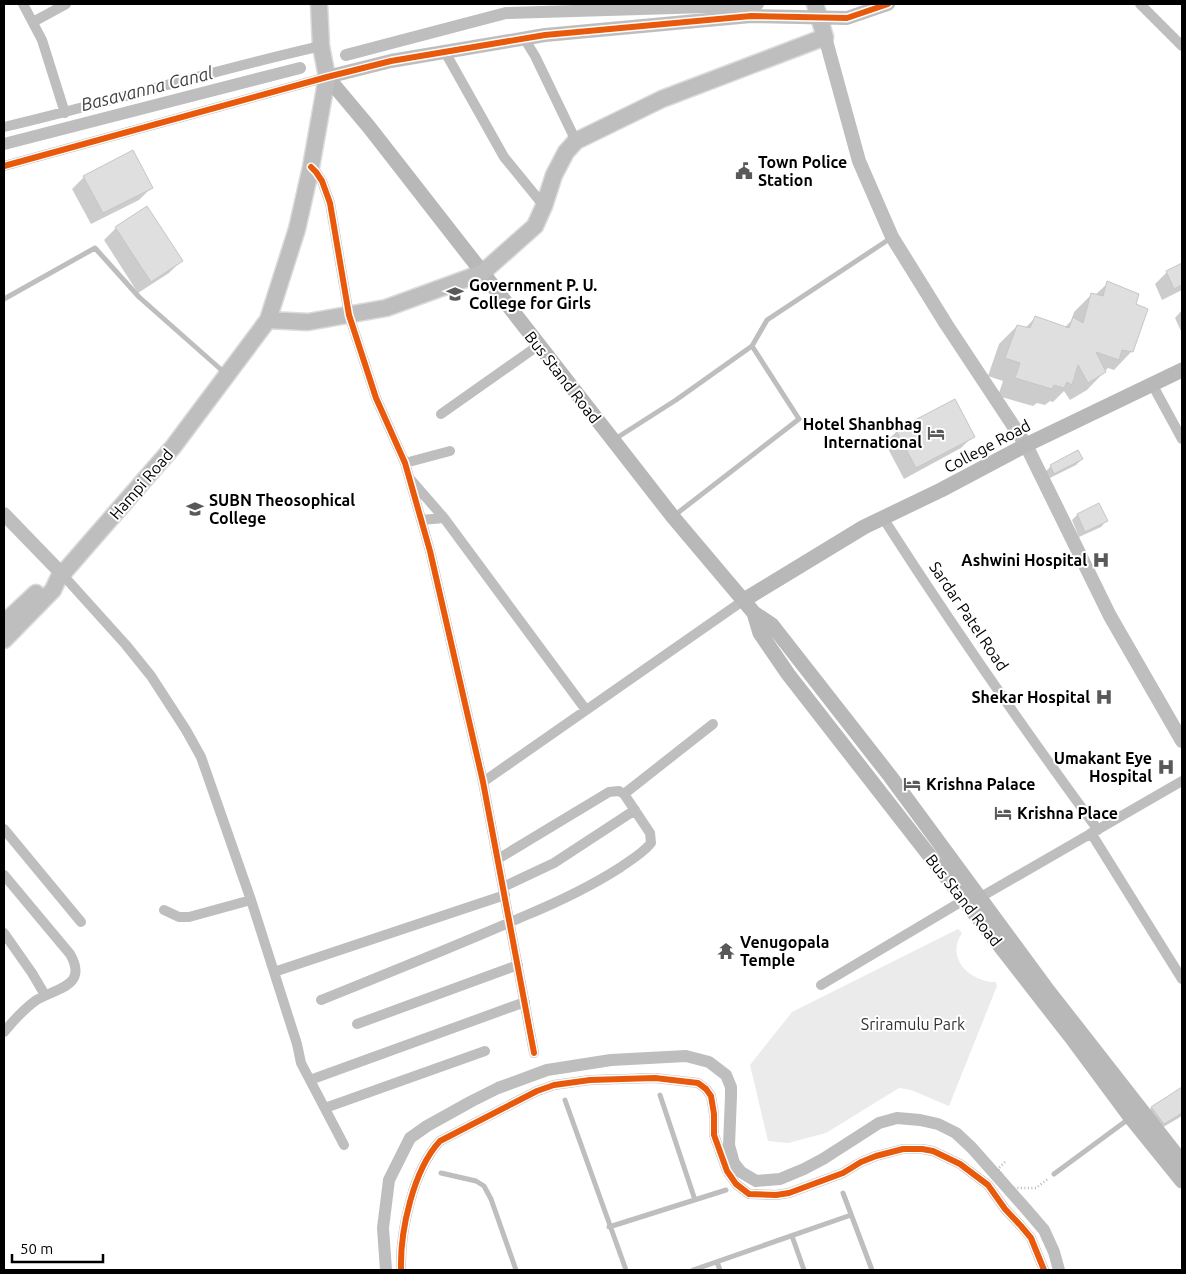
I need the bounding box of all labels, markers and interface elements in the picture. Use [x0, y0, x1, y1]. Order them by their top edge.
water label: Basavanna Canal [79, 62, 215, 114]
place label: Town Police Station [758, 153, 847, 189]
public building icon: Town Police Station [734, 161, 754, 181]
place label: Government P. U. College for Girls [469, 276, 597, 312]
school or university icon: Government P. U. College for Girls [445, 284, 465, 304]
street label: Bus Stand Road [521, 327, 605, 427]
place label: Hotel Shanbhag International [803, 415, 922, 451]
street label: College Road [941, 416, 1033, 476]
hotel icon: Hotel Shanbhag International [926, 423, 946, 443]
street label: Hampi Road [106, 445, 176, 523]
place label: SUBN Theosophical College [209, 491, 355, 527]
school or university icon: SUBN Theosophical College [185, 499, 205, 519]
hospital icon: Ashwini Hospital [1091, 550, 1111, 570]
place label: Ashwini Hospital [961, 551, 1087, 569]
street label: Sardar Patel Road [926, 558, 1012, 674]
hospital icon: Shekar Hospital [1094, 687, 1114, 707]
place label: Shekar Hospital [971, 688, 1090, 706]
place label: Umakant Eye Hospital [1054, 749, 1152, 785]
hospital icon: Umakant Eye Hospital [1156, 757, 1176, 777]
hotel icon: Krishna Palace [902, 774, 922, 794]
place label: Krishna Palace [926, 775, 1035, 793]
hotel icon: Krishna Place [993, 803, 1013, 823]
place label: Krishna Place [1017, 804, 1118, 822]
street label: Bus Stand Road [922, 850, 1006, 950]
place label: Venugopala Temple [740, 933, 829, 969]
temple icon: Venugopala Temple [716, 941, 736, 961]
park label: Sriramulu Park [861, 1015, 965, 1033]
scale bar [12, 1232, 104, 1264]
text: 50 m [20, 1240, 53, 1257]

